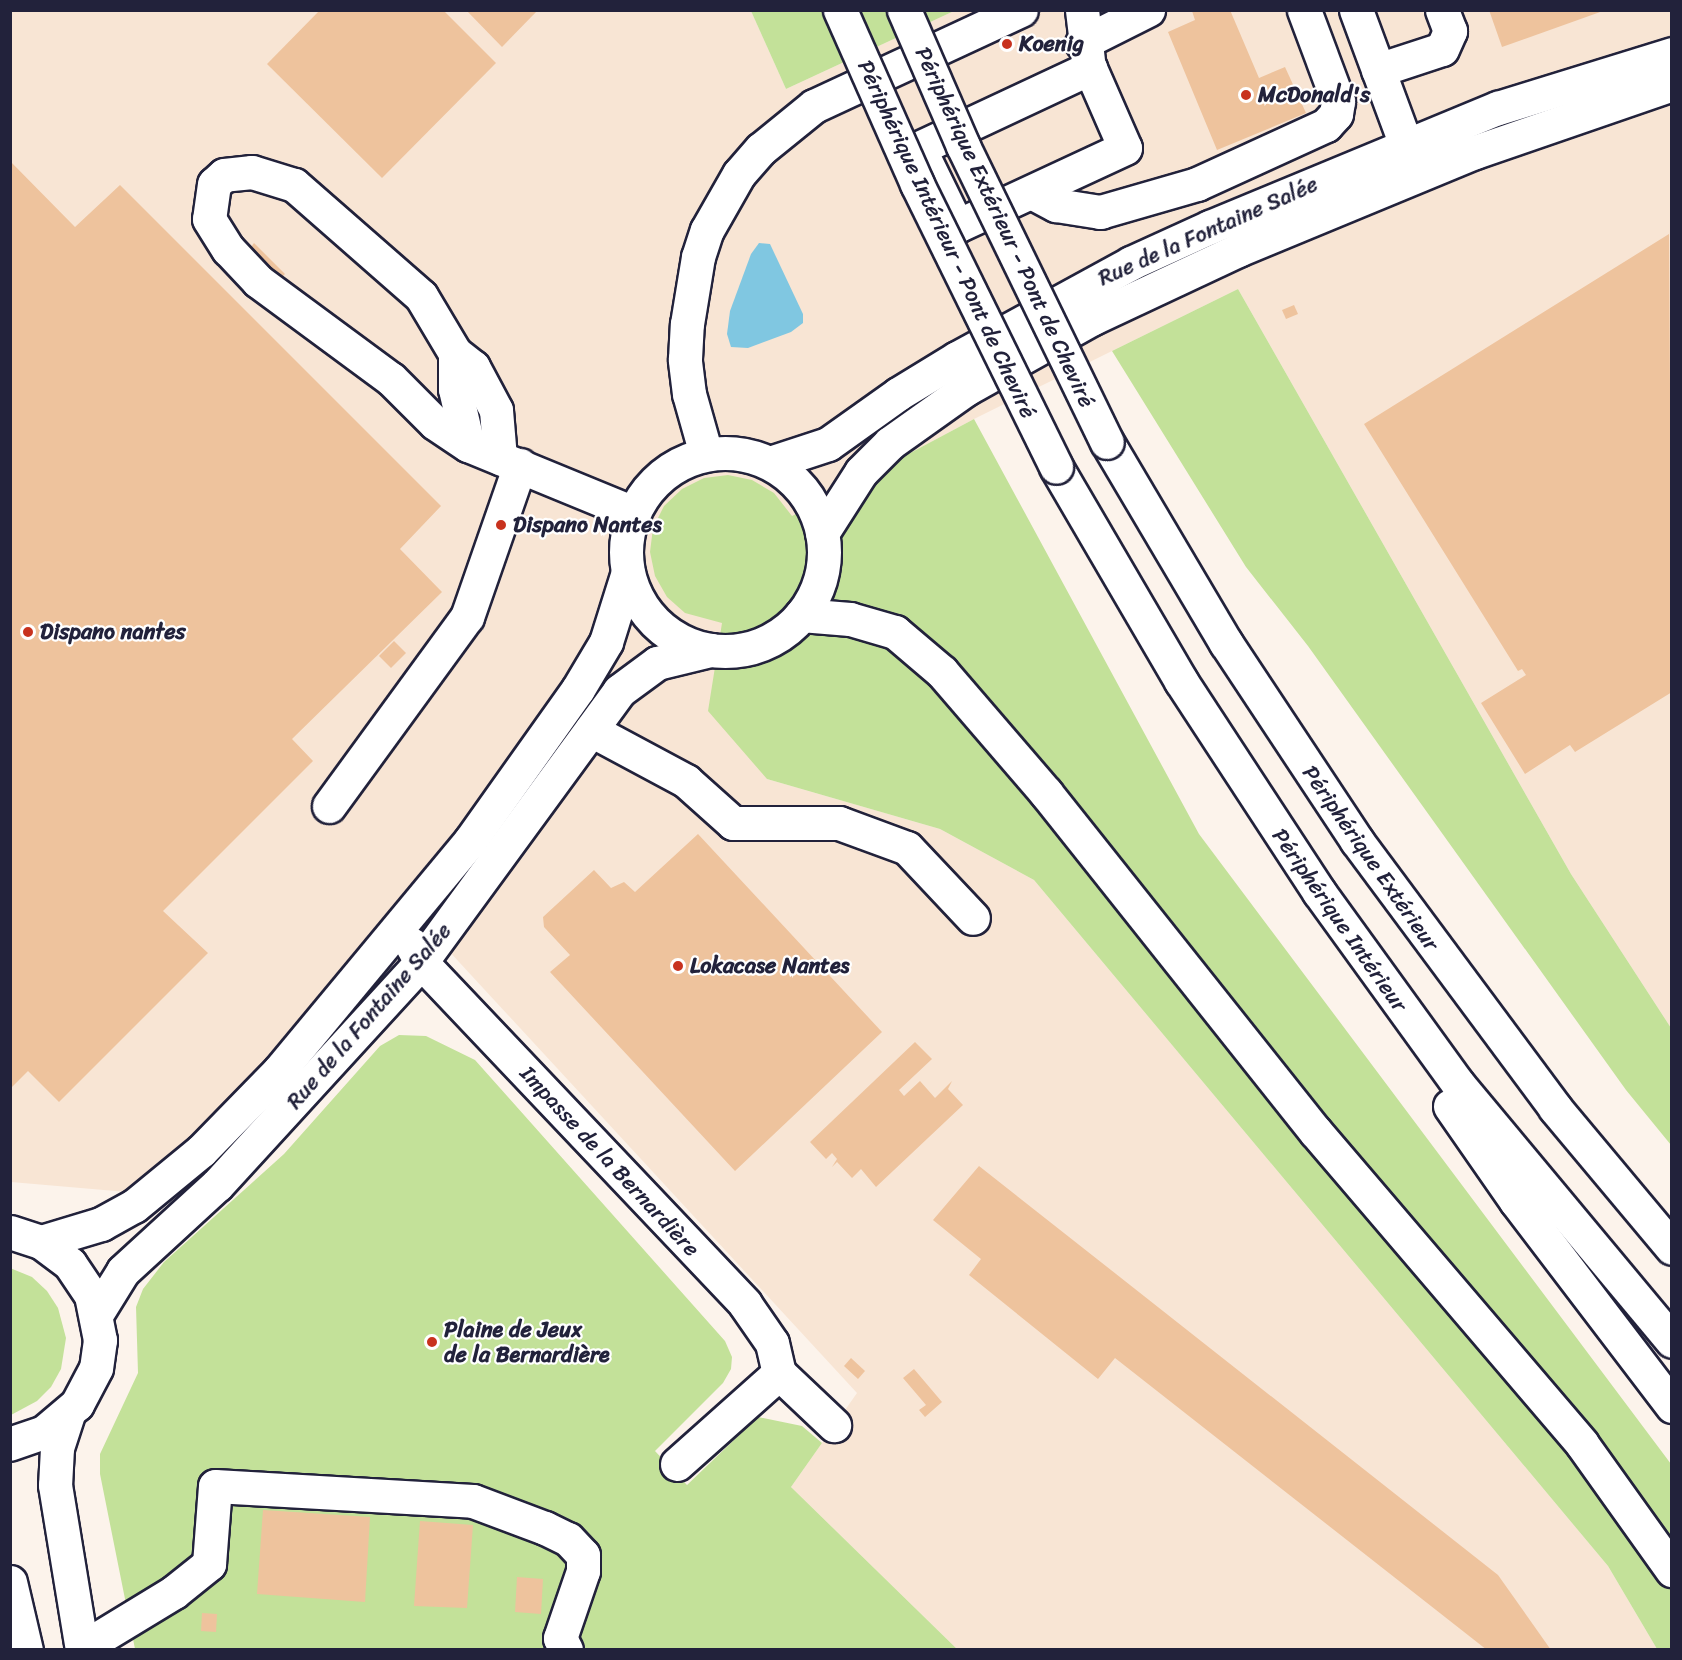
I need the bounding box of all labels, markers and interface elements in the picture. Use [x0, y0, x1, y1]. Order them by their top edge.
place label: Koenig [1019, 31, 1084, 57]
marker: Koenig [1000, 37, 1014, 51]
street label: Périphérique Extérieur - Pont de Cheviré [909, 42, 1101, 412]
street label: Périphérique Intérieur - Pont de Cheviré [852, 55, 1042, 423]
place label: McDonald's [1258, 82, 1370, 108]
marker: McDonald's [1239, 88, 1253, 102]
street label: Rue de la Fontaine Salée [1094, 170, 1322, 292]
place label: Dispano Nantes [513, 512, 662, 538]
marker: Dispano Nantes [494, 518, 508, 532]
place label: Dispano nantes [40, 619, 186, 645]
marker: Dispano nantes [21, 625, 35, 639]
street label: Périphérique Extérieur [1297, 760, 1445, 956]
street label: Périphérique Intérieur [1267, 823, 1413, 1017]
street label: Rue de la Fontaine Salée [281, 917, 457, 1115]
place label: Lokacase Nantes [690, 953, 850, 979]
marker: Lokacase Nantes [671, 959, 685, 973]
street label: Impasse de la Bernardière [515, 1060, 705, 1262]
place label: Plaine de Jeux de la Bernardière [444, 1316, 611, 1368]
marker: Plaine de Jeux de la Bernardière [425, 1335, 439, 1349]

